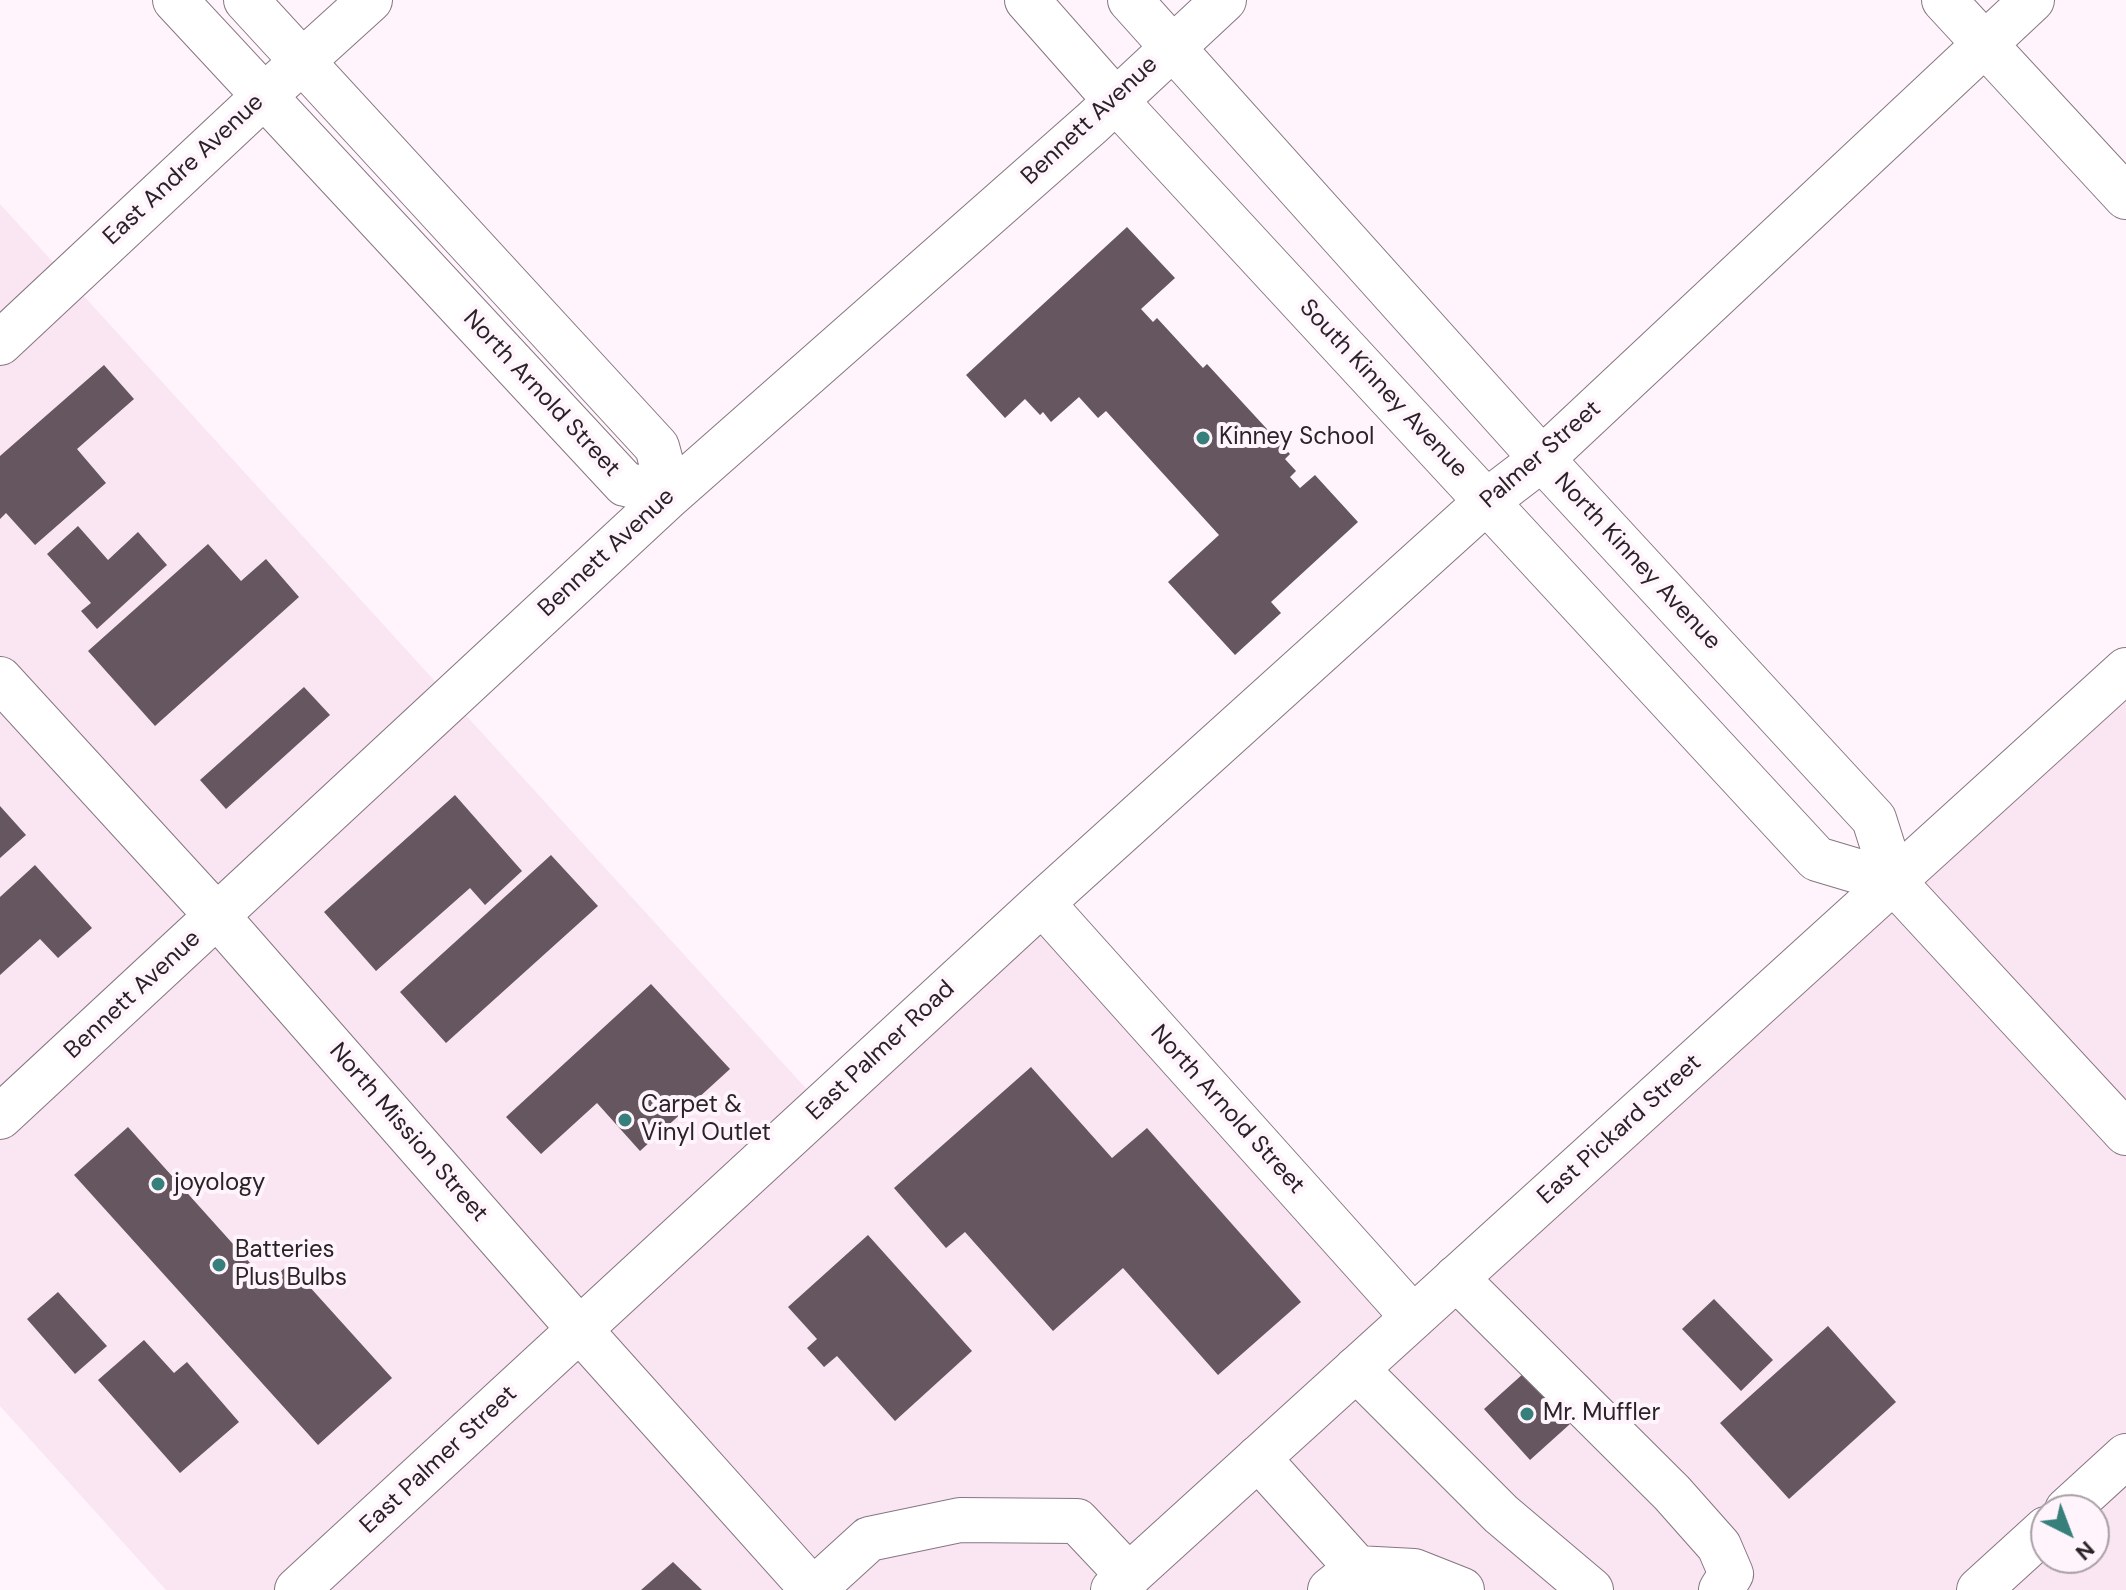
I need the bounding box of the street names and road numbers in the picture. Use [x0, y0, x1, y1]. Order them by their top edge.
street label: Bennett Avenue [1016, 51, 1164, 191]
street label: East Andre Avenue [98, 88, 270, 252]
street label: South Kinney Avenue [1293, 294, 1473, 484]
street label: North Arnold Street [457, 305, 625, 483]
street label: Palmer Street [1475, 395, 1607, 515]
street label: North Kinney Avenue [1548, 468, 1726, 656]
street label: Bennett Avenue [533, 483, 681, 623]
street label: Bennett Avenue [59, 925, 207, 1065]
street label: East Palmer Road [801, 975, 961, 1127]
street label: North Arnold Street [1144, 1020, 1310, 1200]
street label: North Mission Street [323, 1038, 493, 1228]
street label: East Pickard Street [1532, 1049, 1708, 1211]
street label: East Palmer Street [355, 1380, 523, 1540]

